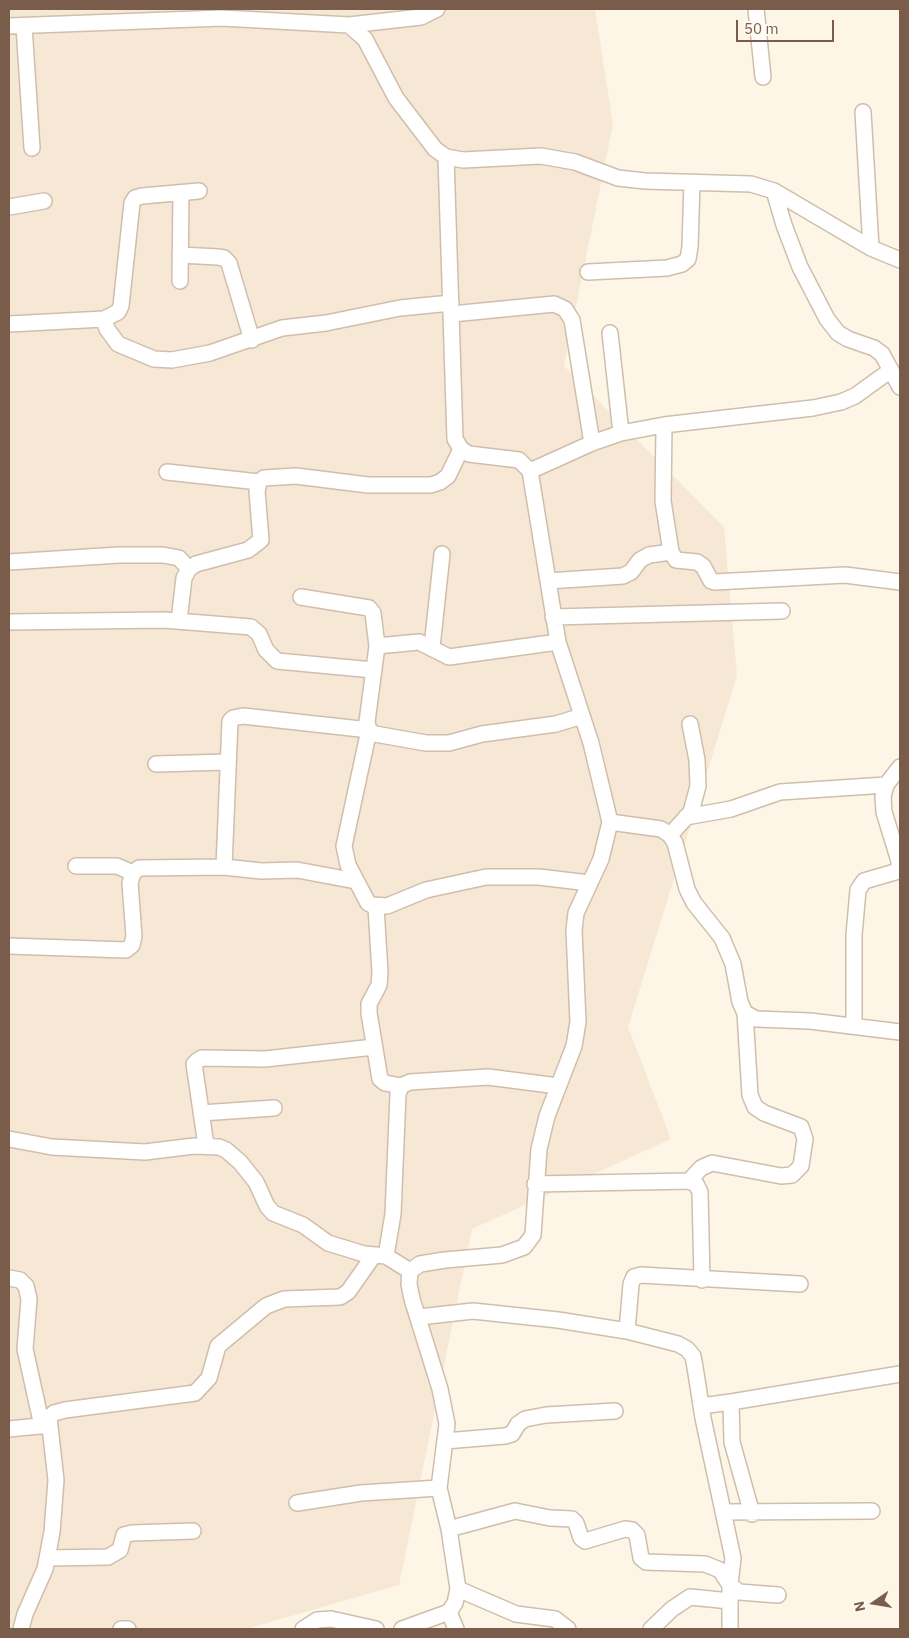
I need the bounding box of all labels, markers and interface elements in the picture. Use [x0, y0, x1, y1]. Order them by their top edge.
scale bar [739, 10, 836, 42]
text: 50 m [744, 19, 779, 38]
north arrow [849, 1578, 899, 1628]
text: N [849, 1599, 869, 1613]

